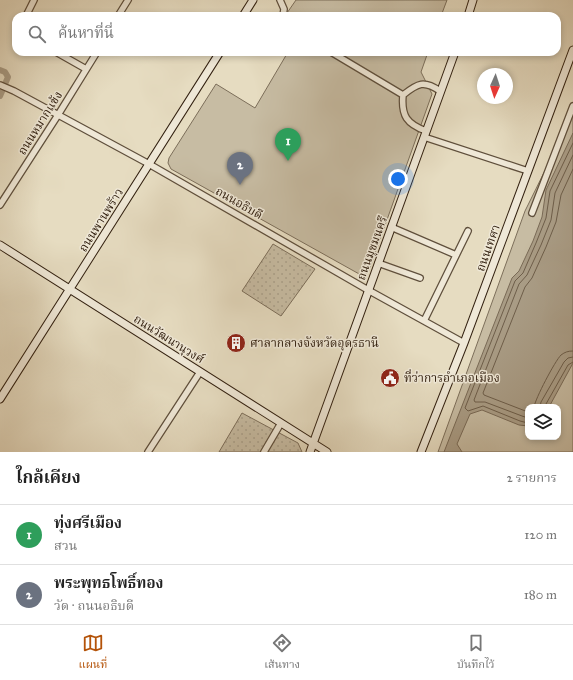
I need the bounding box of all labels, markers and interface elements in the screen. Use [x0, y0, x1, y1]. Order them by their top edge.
search box [12, 12, 561, 56]
icon: search [26, 23, 48, 45]
text: ค้นหาที่นี่ [58, 24, 114, 42]
north arrow [477, 68, 513, 104]
street label: ถนนหมากแข้ง [15, 89, 65, 157]
pin: 1 [275, 128, 301, 161]
pin: 2 [227, 152, 253, 185]
your location [388, 169, 408, 189]
street label: ถนนอธิบดี [213, 184, 265, 222]
street label: ถนนพานพร้าว [76, 186, 126, 254]
street label: ถนนมุขมนครี [354, 214, 391, 282]
street label: ถนนเทศา [473, 223, 503, 273]
street label: ถนนวัฒนานุวงศ์ [131, 312, 207, 367]
building icon: ศาลากลางจังหวัดอุดรธานี [225, 332, 247, 354]
place label: ศาลากลางจังหวัดอุดรธานี [250, 336, 379, 351]
public building icon: ที่ว่าการอำเภอเมือง [379, 367, 401, 389]
place label: ที่ว่าการอำเภอเมือง [404, 369, 500, 385]
map controls [525, 404, 561, 440]
button: layers [525, 404, 561, 440]
text: ใกล้เคียง [16, 467, 81, 488]
text: 2 รายการ [506, 470, 557, 486]
text: ทุ่งศรีเมือง [54, 514, 122, 532]
text: 1 [26, 527, 32, 543]
text: 120 m [524, 527, 557, 543]
text: สวน [54, 538, 77, 554]
text: พระพุทธโพธิ์ทอง [54, 574, 163, 592]
text: 2 [26, 587, 32, 603]
text: 180 m [524, 587, 557, 603]
text: วัด · ถนนอธิบดี [54, 598, 134, 614]
tab: แผนที่ [78, 632, 107, 674]
tab: เส้นทาง [264, 632, 300, 674]
tab: บันทึกไว้ [457, 632, 495, 674]

